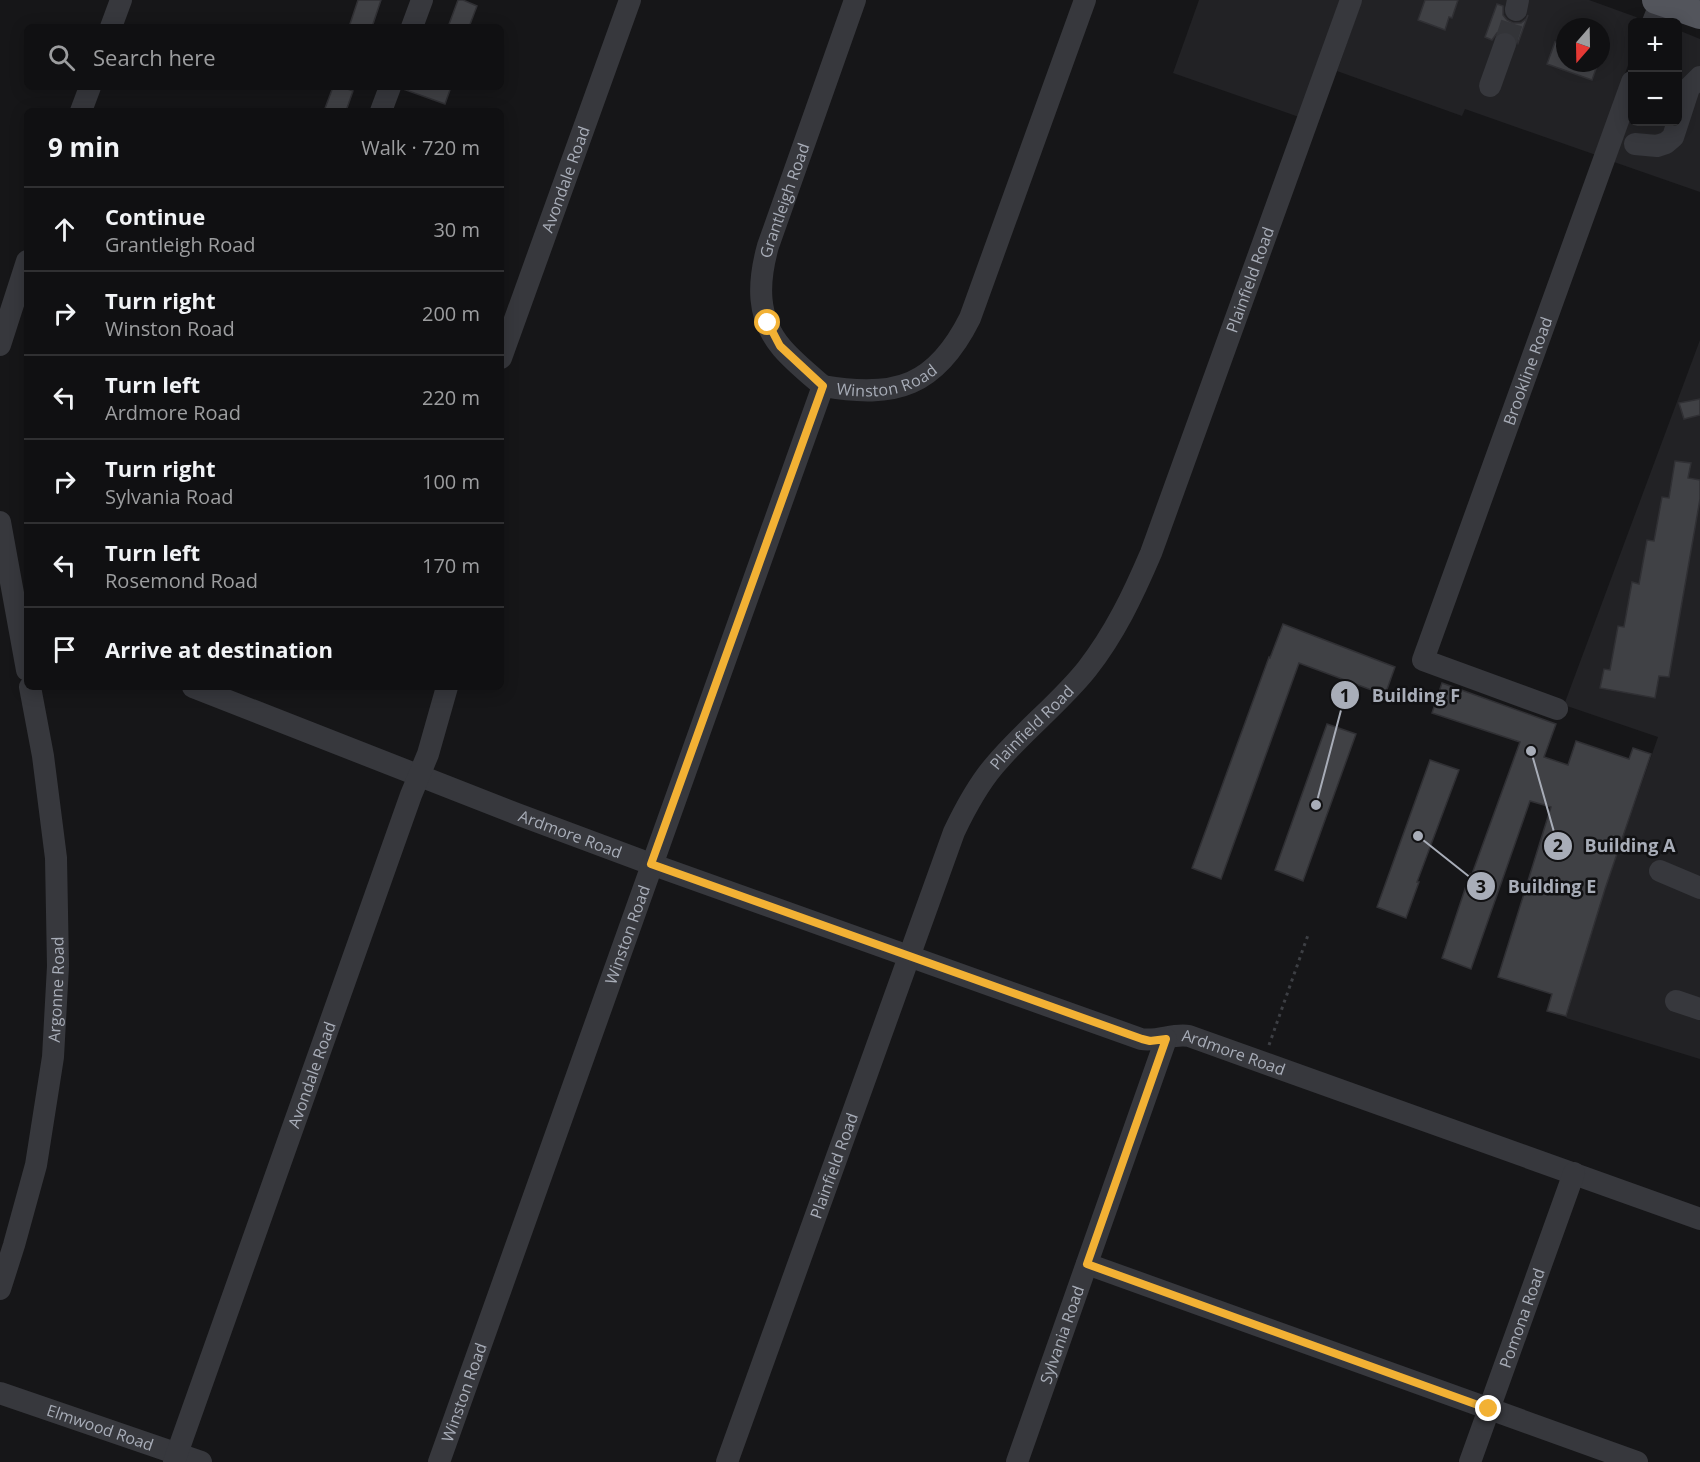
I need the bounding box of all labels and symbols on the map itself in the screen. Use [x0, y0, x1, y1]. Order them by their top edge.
north arrow [1556, 18, 1610, 72]
street label: Avondale Road [536, 123, 595, 235]
street label: Grantleigh Road [754, 140, 815, 260]
street label: Plainfield Road [1221, 224, 1279, 336]
route start [754, 309, 780, 335]
street label: Brookline Road [1498, 314, 1557, 428]
street label: Winston Road [836, 359, 941, 402]
callout: Building F [1330, 677, 1472, 713]
street label: Plainfield Road [985, 680, 1079, 774]
text: 1 [1340, 683, 1350, 707]
text: Building F [1372, 683, 1460, 707]
street label: Ardmore Road [516, 805, 625, 863]
callout: Building A [1543, 828, 1688, 864]
text: 2 [1553, 833, 1563, 857]
text: Building A [1585, 833, 1676, 857]
callout: Building E [1466, 868, 1609, 904]
text: 3 [1476, 874, 1486, 898]
text: Building E [1508, 874, 1596, 898]
street label: Winston Road [599, 882, 655, 987]
street label: Argonne Road [43, 936, 69, 1043]
street label: Avondale Road [283, 1018, 341, 1131]
street label: Ardmore Road [1181, 1024, 1288, 1081]
street label: Plainfield Road [805, 1110, 863, 1222]
street label: Pomona Road [1494, 1265, 1550, 1371]
street label: Sylvania Road [1034, 1283, 1089, 1387]
street label: Winston Road [436, 1340, 492, 1445]
route end [1475, 1395, 1501, 1421]
street label: Elmwood Road [44, 1399, 157, 1456]

